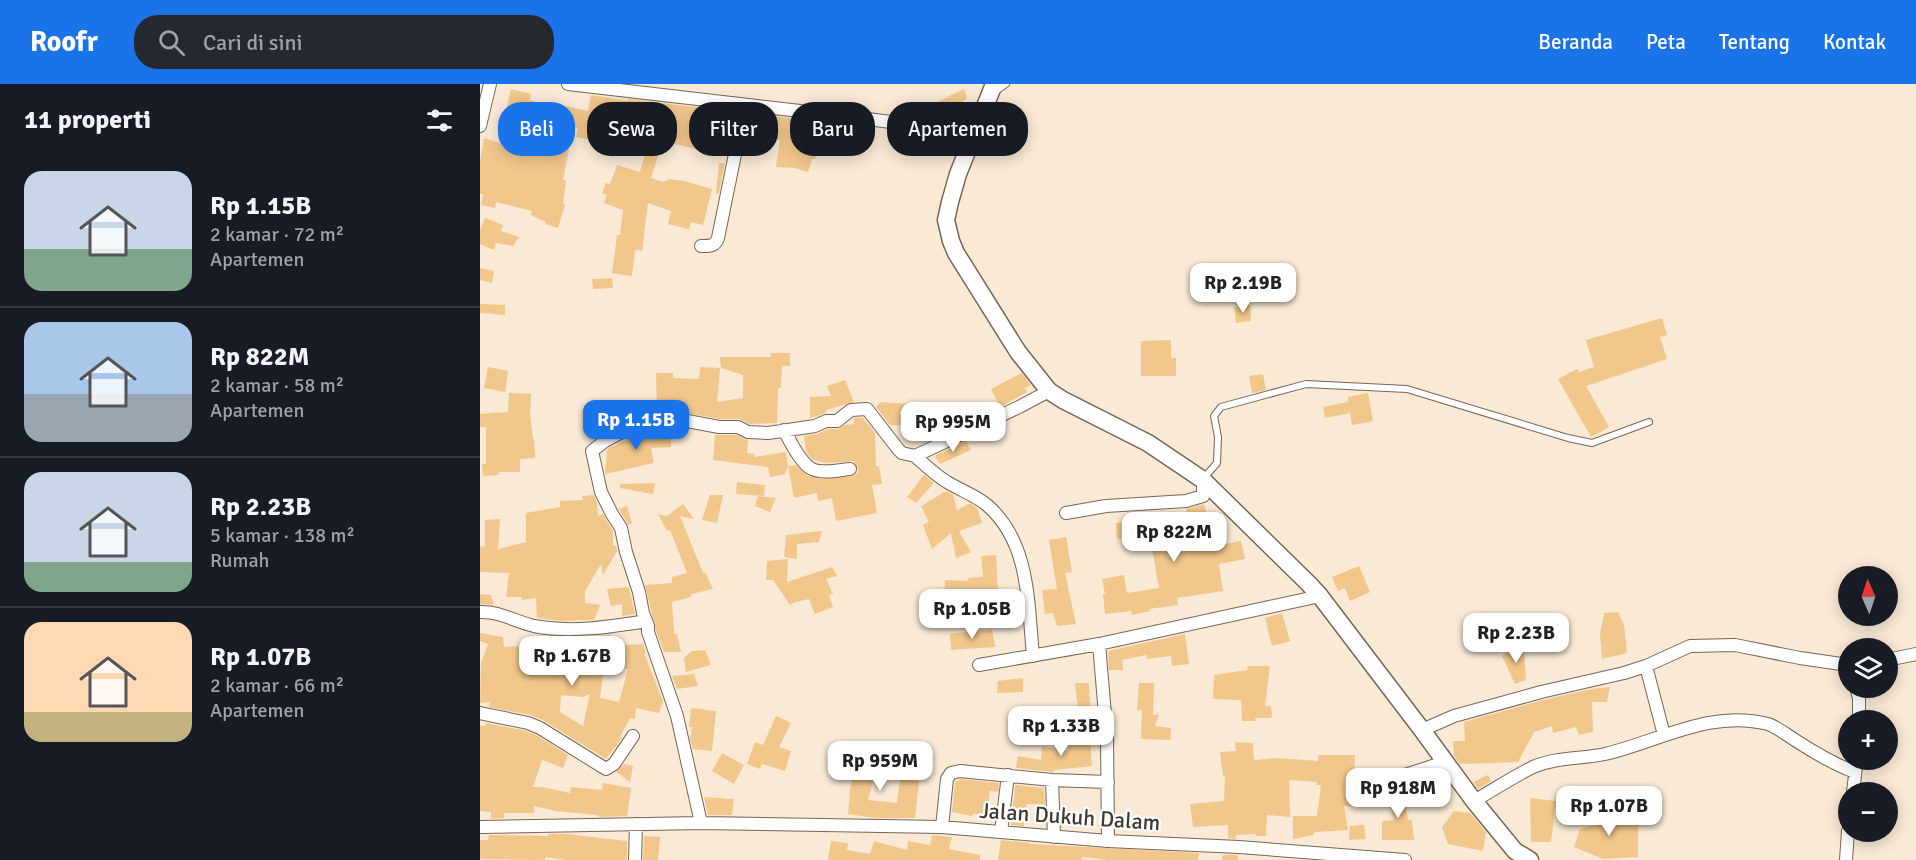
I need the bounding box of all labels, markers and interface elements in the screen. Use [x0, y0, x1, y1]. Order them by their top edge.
search box [134, 15, 554, 69]
text: Roofr [30, 25, 98, 59]
icon: search [155, 26, 188, 59]
text: Cari di sini [203, 29, 302, 56]
text: Beranda [1538, 29, 1613, 55]
text: Peta [1646, 29, 1686, 55]
text: Tentang [1719, 29, 1790, 55]
text: Kontak [1823, 29, 1886, 55]
chip: Beli [498, 102, 575, 156]
chip: Sewa [587, 102, 677, 156]
chip: Filter [689, 102, 778, 156]
chip: Baru [790, 102, 875, 156]
chip: Apartemen [887, 102, 1028, 156]
text: 11 properti [24, 104, 151, 136]
icon: filters [423, 104, 456, 137]
text: Rp 1.15B [210, 190, 311, 222]
icon: home [72, 195, 144, 267]
text: 2 kamar · 72 m² [210, 222, 344, 247]
text: Apartemen [210, 247, 304, 272]
pin: Rp 2.19B [1181, 263, 1305, 314]
text: Rp 2.19B [1204, 270, 1282, 295]
text: Rp 822M [210, 341, 310, 373]
icon: home [72, 346, 144, 418]
text: 2 kamar · 58 m² [210, 373, 344, 398]
text: Apartemen [210, 398, 304, 423]
pin: Rp 1.15B [574, 400, 698, 451]
pin: Rp 995M [898, 402, 1008, 453]
text: Rp 1.15B [597, 407, 675, 432]
text: Rp 995M [915, 409, 991, 434]
text: Rp 2.23B [210, 491, 311, 523]
icon: home [72, 496, 144, 568]
pin: Rp 822M [1119, 512, 1229, 563]
text: Rp 822M [1136, 519, 1212, 544]
text: 5 kamar · 138 m² [210, 523, 355, 548]
text: Rumah [210, 548, 270, 573]
north arrow [1838, 566, 1898, 626]
map controls [1838, 566, 1898, 842]
pin: Rp 1.05B [910, 589, 1034, 640]
text: Rp 1.05B [933, 596, 1011, 621]
pin: Rp 2.23B [1454, 613, 1578, 664]
text: Rp 2.23B [1477, 620, 1555, 645]
pin: Rp 1.67B [510, 636, 634, 687]
button: layers [1838, 638, 1898, 698]
text: Rp 1.07B [210, 641, 311, 673]
text: Rp 1.67B [533, 643, 611, 668]
icon: home [72, 646, 144, 718]
text: 2 kamar · 66 m² [210, 673, 344, 698]
text: Apartemen [210, 698, 304, 723]
pin: Rp 1.33B [999, 706, 1123, 757]
button: + [1838, 710, 1898, 770]
text: Rp 1.33B [1022, 713, 1100, 738]
pin: Rp 959M [825, 741, 935, 792]
text: Rp 959M [842, 748, 918, 773]
pin: Rp 918M [1343, 768, 1453, 819]
text: Rp 918M [1360, 775, 1436, 800]
button: − [1838, 782, 1898, 842]
pin: Rp 1.07B [1547, 786, 1671, 837]
text: Rp 1.07B [1570, 793, 1648, 818]
street label: Jalan Dukuh Dalam [979, 797, 1161, 836]

